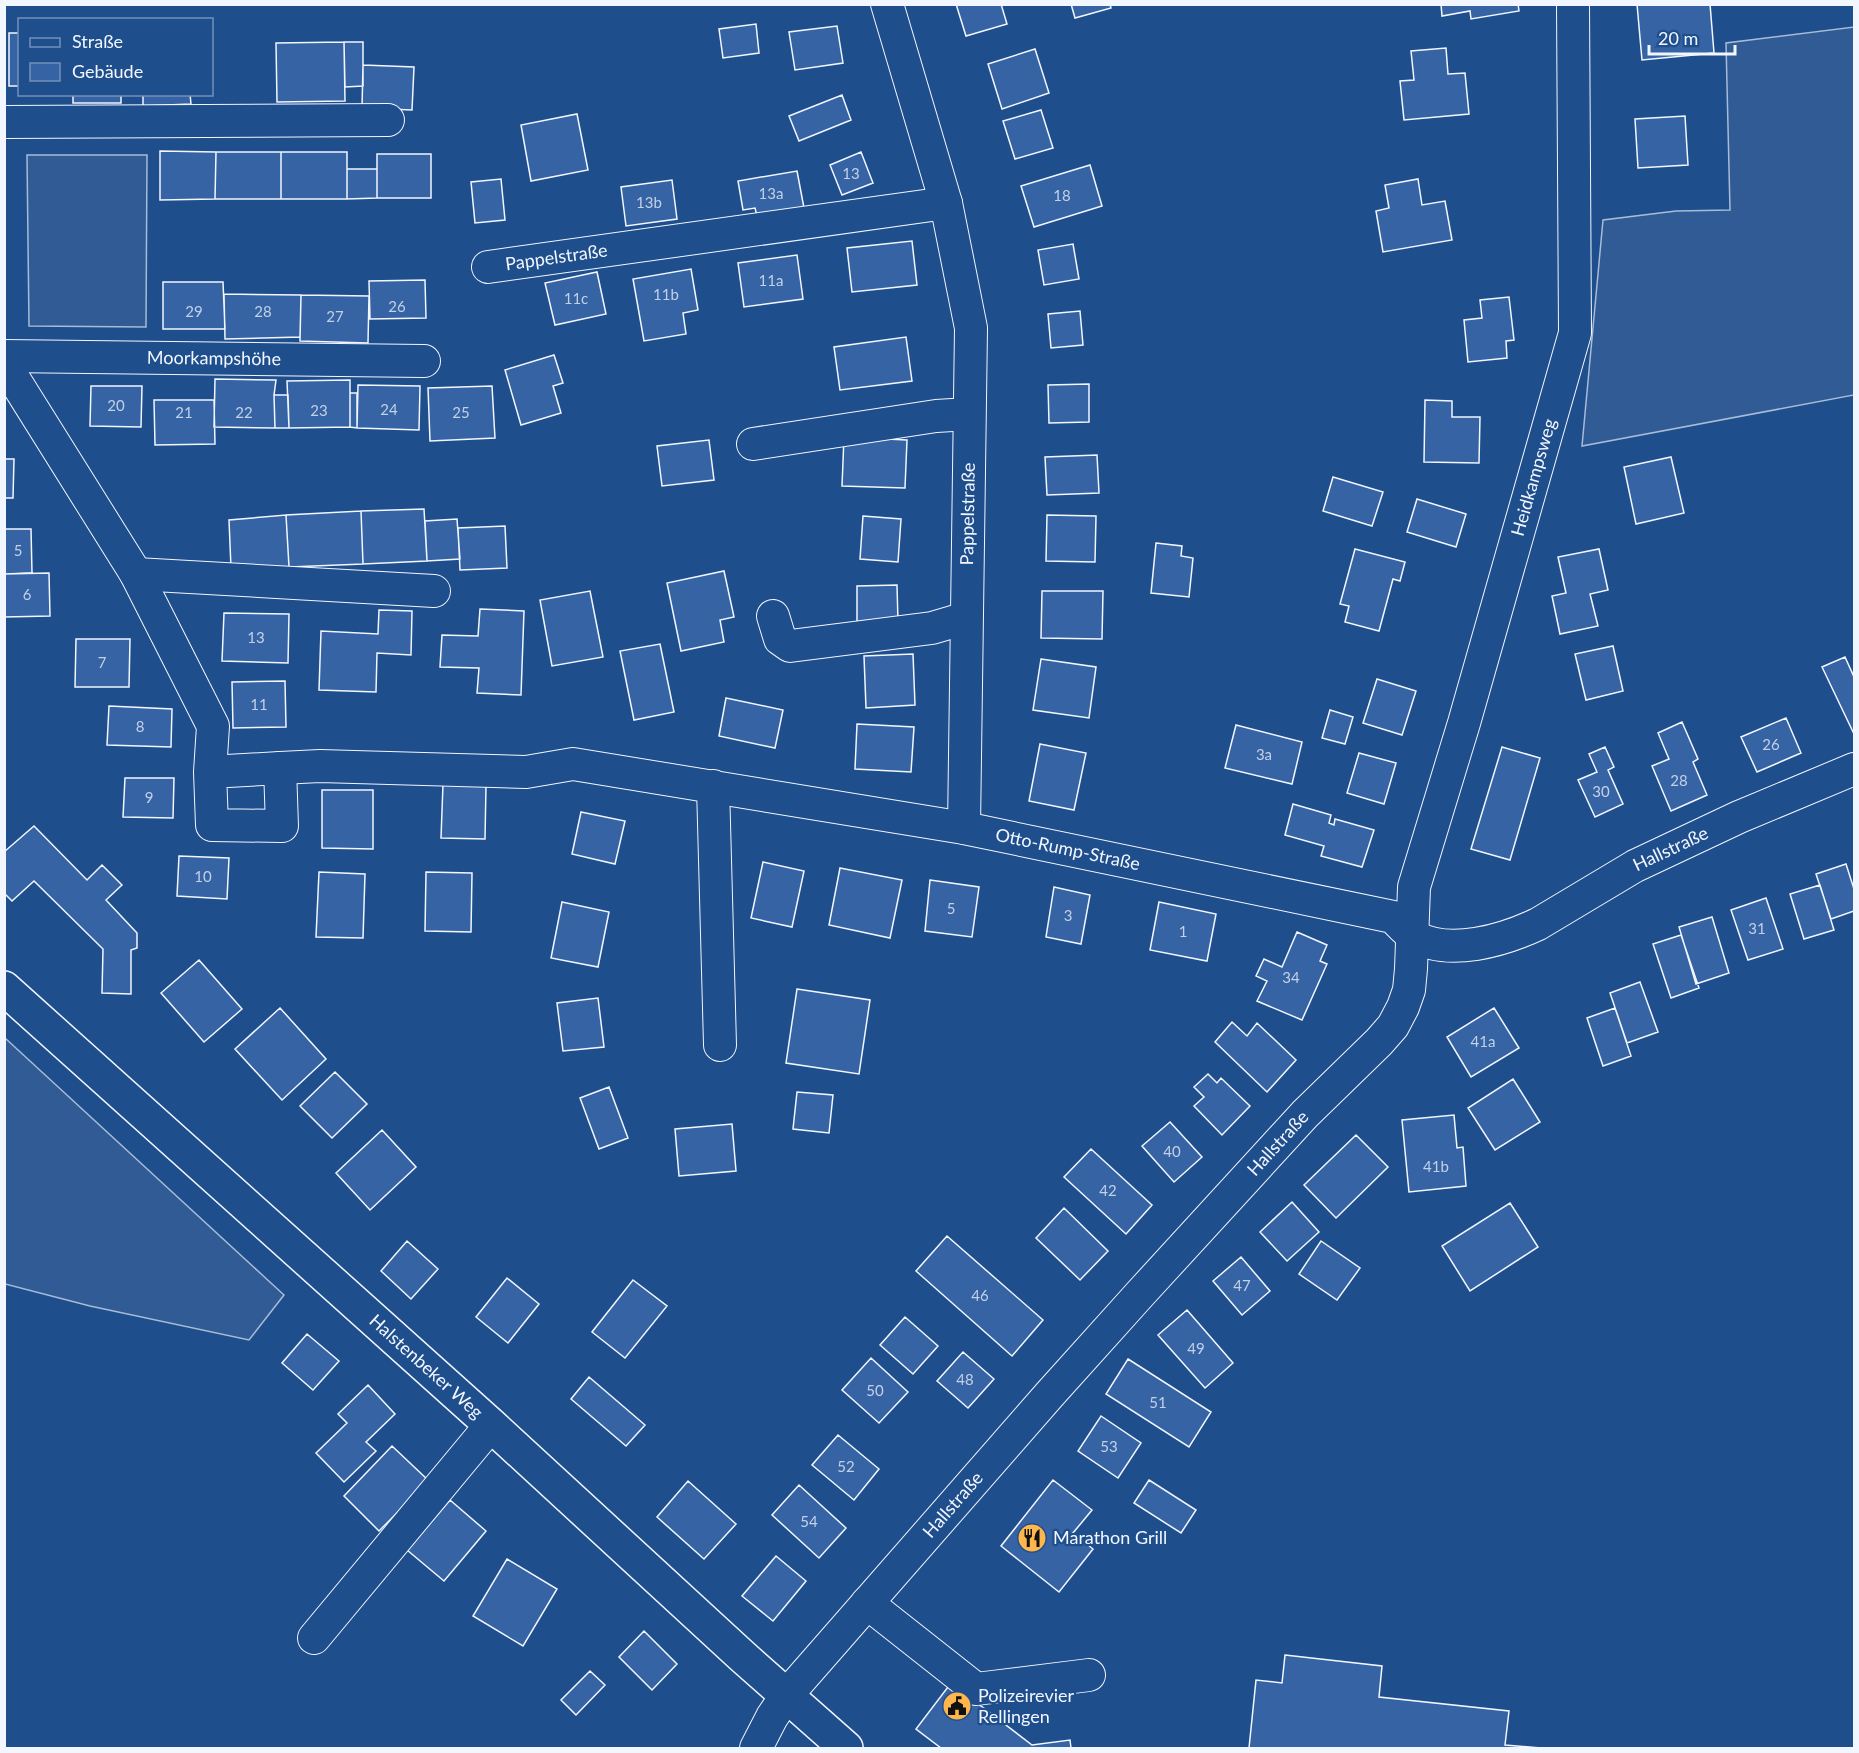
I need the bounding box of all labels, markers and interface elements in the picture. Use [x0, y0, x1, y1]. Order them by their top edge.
legend [18, 18, 213, 96]
scale bar [1649, 18, 1734, 56]
text: 20 m [1658, 27, 1698, 49]
text: Straße [72, 30, 123, 52]
text: Gebäude [72, 60, 143, 82]
house number: 13 [842, 164, 860, 182]
house number: 13a [759, 184, 783, 202]
house number: 18 [1053, 186, 1071, 204]
house number: 13b [636, 193, 662, 211]
street label: Pappelstraße [504, 238, 609, 274]
house number: 11a [759, 271, 783, 289]
house number: 11b [653, 285, 679, 303]
house number: 11c [564, 289, 588, 307]
house number: 26 [388, 297, 406, 315]
house number: 29 [185, 302, 203, 320]
house number: 28 [254, 302, 272, 320]
house number: 27 [326, 307, 344, 325]
street label: Moorkampshöhe [147, 346, 281, 369]
house number: 20 [107, 396, 125, 414]
house number: 24 [380, 400, 398, 418]
house number: 23 [310, 401, 328, 419]
house number: 21 [175, 403, 193, 421]
house number: 22 [235, 403, 253, 421]
house number: 25 [452, 403, 470, 421]
street label: Heidkampsweg [1506, 416, 1560, 538]
street label: Pappelstraße [955, 462, 979, 566]
house number: 5 [14, 541, 22, 559]
house number: 6 [23, 585, 32, 603]
house number: 13 [247, 628, 265, 646]
house number: 7 [98, 653, 107, 671]
house number: 11 [250, 695, 268, 713]
house number: 8 [136, 717, 144, 735]
house number: 26 [1762, 735, 1780, 753]
house number: 3a [1256, 745, 1272, 763]
house number: 28 [1670, 771, 1688, 789]
house number: 30 [1592, 782, 1610, 800]
house number: 9 [145, 788, 153, 806]
street label: Hallstraße [1629, 821, 1711, 875]
street label: Otto-Rump-Straße [994, 823, 1142, 874]
house number: 10 [194, 867, 212, 885]
house number: 5 [947, 899, 955, 917]
house number: 3 [1064, 906, 1072, 924]
house number: 31 [1748, 919, 1766, 937]
house number: 1 [1179, 922, 1187, 940]
house number: 34 [1282, 968, 1300, 986]
house number: 41a [1471, 1032, 1495, 1050]
street label: Hallstraße [1242, 1106, 1313, 1180]
house number: 40 [1163, 1142, 1181, 1160]
house number: 41b [1423, 1157, 1449, 1175]
house number: 42 [1099, 1181, 1117, 1199]
house number: 47 [1233, 1276, 1251, 1294]
house number: 46 [971, 1286, 989, 1304]
street label: Halstenbeker Weg [365, 1309, 488, 1423]
house number: 49 [1187, 1339, 1205, 1357]
house number: 48 [956, 1370, 974, 1388]
house number: 50 [866, 1381, 884, 1399]
house number: 51 [1149, 1393, 1167, 1411]
house number: 53 [1100, 1437, 1118, 1455]
house number: 52 [837, 1457, 855, 1475]
street label: Hallstraße [918, 1467, 987, 1542]
house number: 54 [800, 1512, 818, 1530]
restaurant icon: Marathon Grill [1016, 1522, 1048, 1554]
place label: Marathon Grill [1053, 1526, 1167, 1548]
place label: Polizeirevier Rellingen [978, 1684, 1074, 1727]
public building icon: Polizeirevier Rellingen [941, 1690, 973, 1722]

